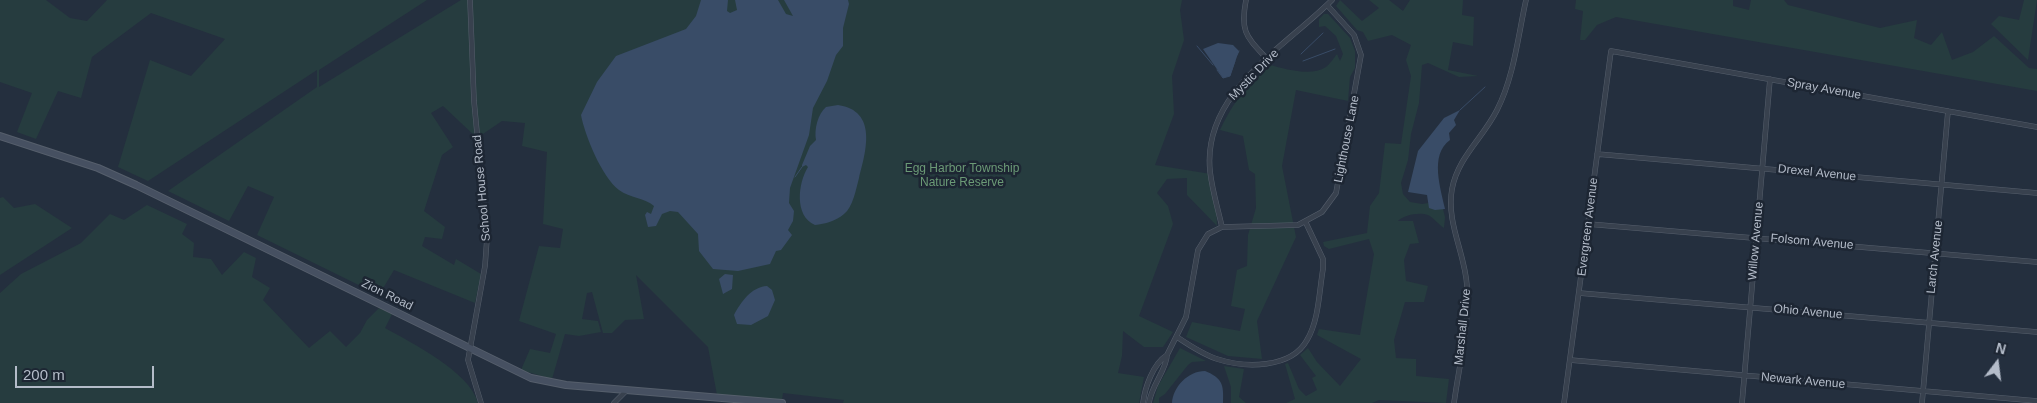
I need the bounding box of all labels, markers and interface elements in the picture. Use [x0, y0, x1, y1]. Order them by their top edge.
street label: Mystic Drive [1226, 47, 1282, 103]
street label: Spray Avenue [1786, 75, 1862, 103]
street label: Lighthouse Lane [1331, 94, 1363, 184]
street label: School House Road [470, 134, 494, 242]
park label: Egg Harbor Township Nature Reserve [905, 162, 1019, 190]
street label: Drexel Avenue [1777, 162, 1857, 184]
street label: Evergreen Avenue [1575, 177, 1601, 277]
street label: Willow Avenue [1745, 201, 1767, 281]
street label: Larch Avenue [1924, 220, 1946, 294]
street label: Folsom Avenue [1770, 231, 1854, 253]
street label: Zion Road [359, 276, 415, 314]
street label: Marshall Drive [1452, 288, 1474, 366]
street label: Ohio Avenue [1773, 302, 1843, 322]
north arrow [1972, 338, 2022, 388]
text: N [1994, 339, 2008, 358]
scale bar [18, 356, 156, 388]
text: 200 m [23, 366, 65, 383]
street label: Newark Avenue [1760, 370, 1846, 392]

